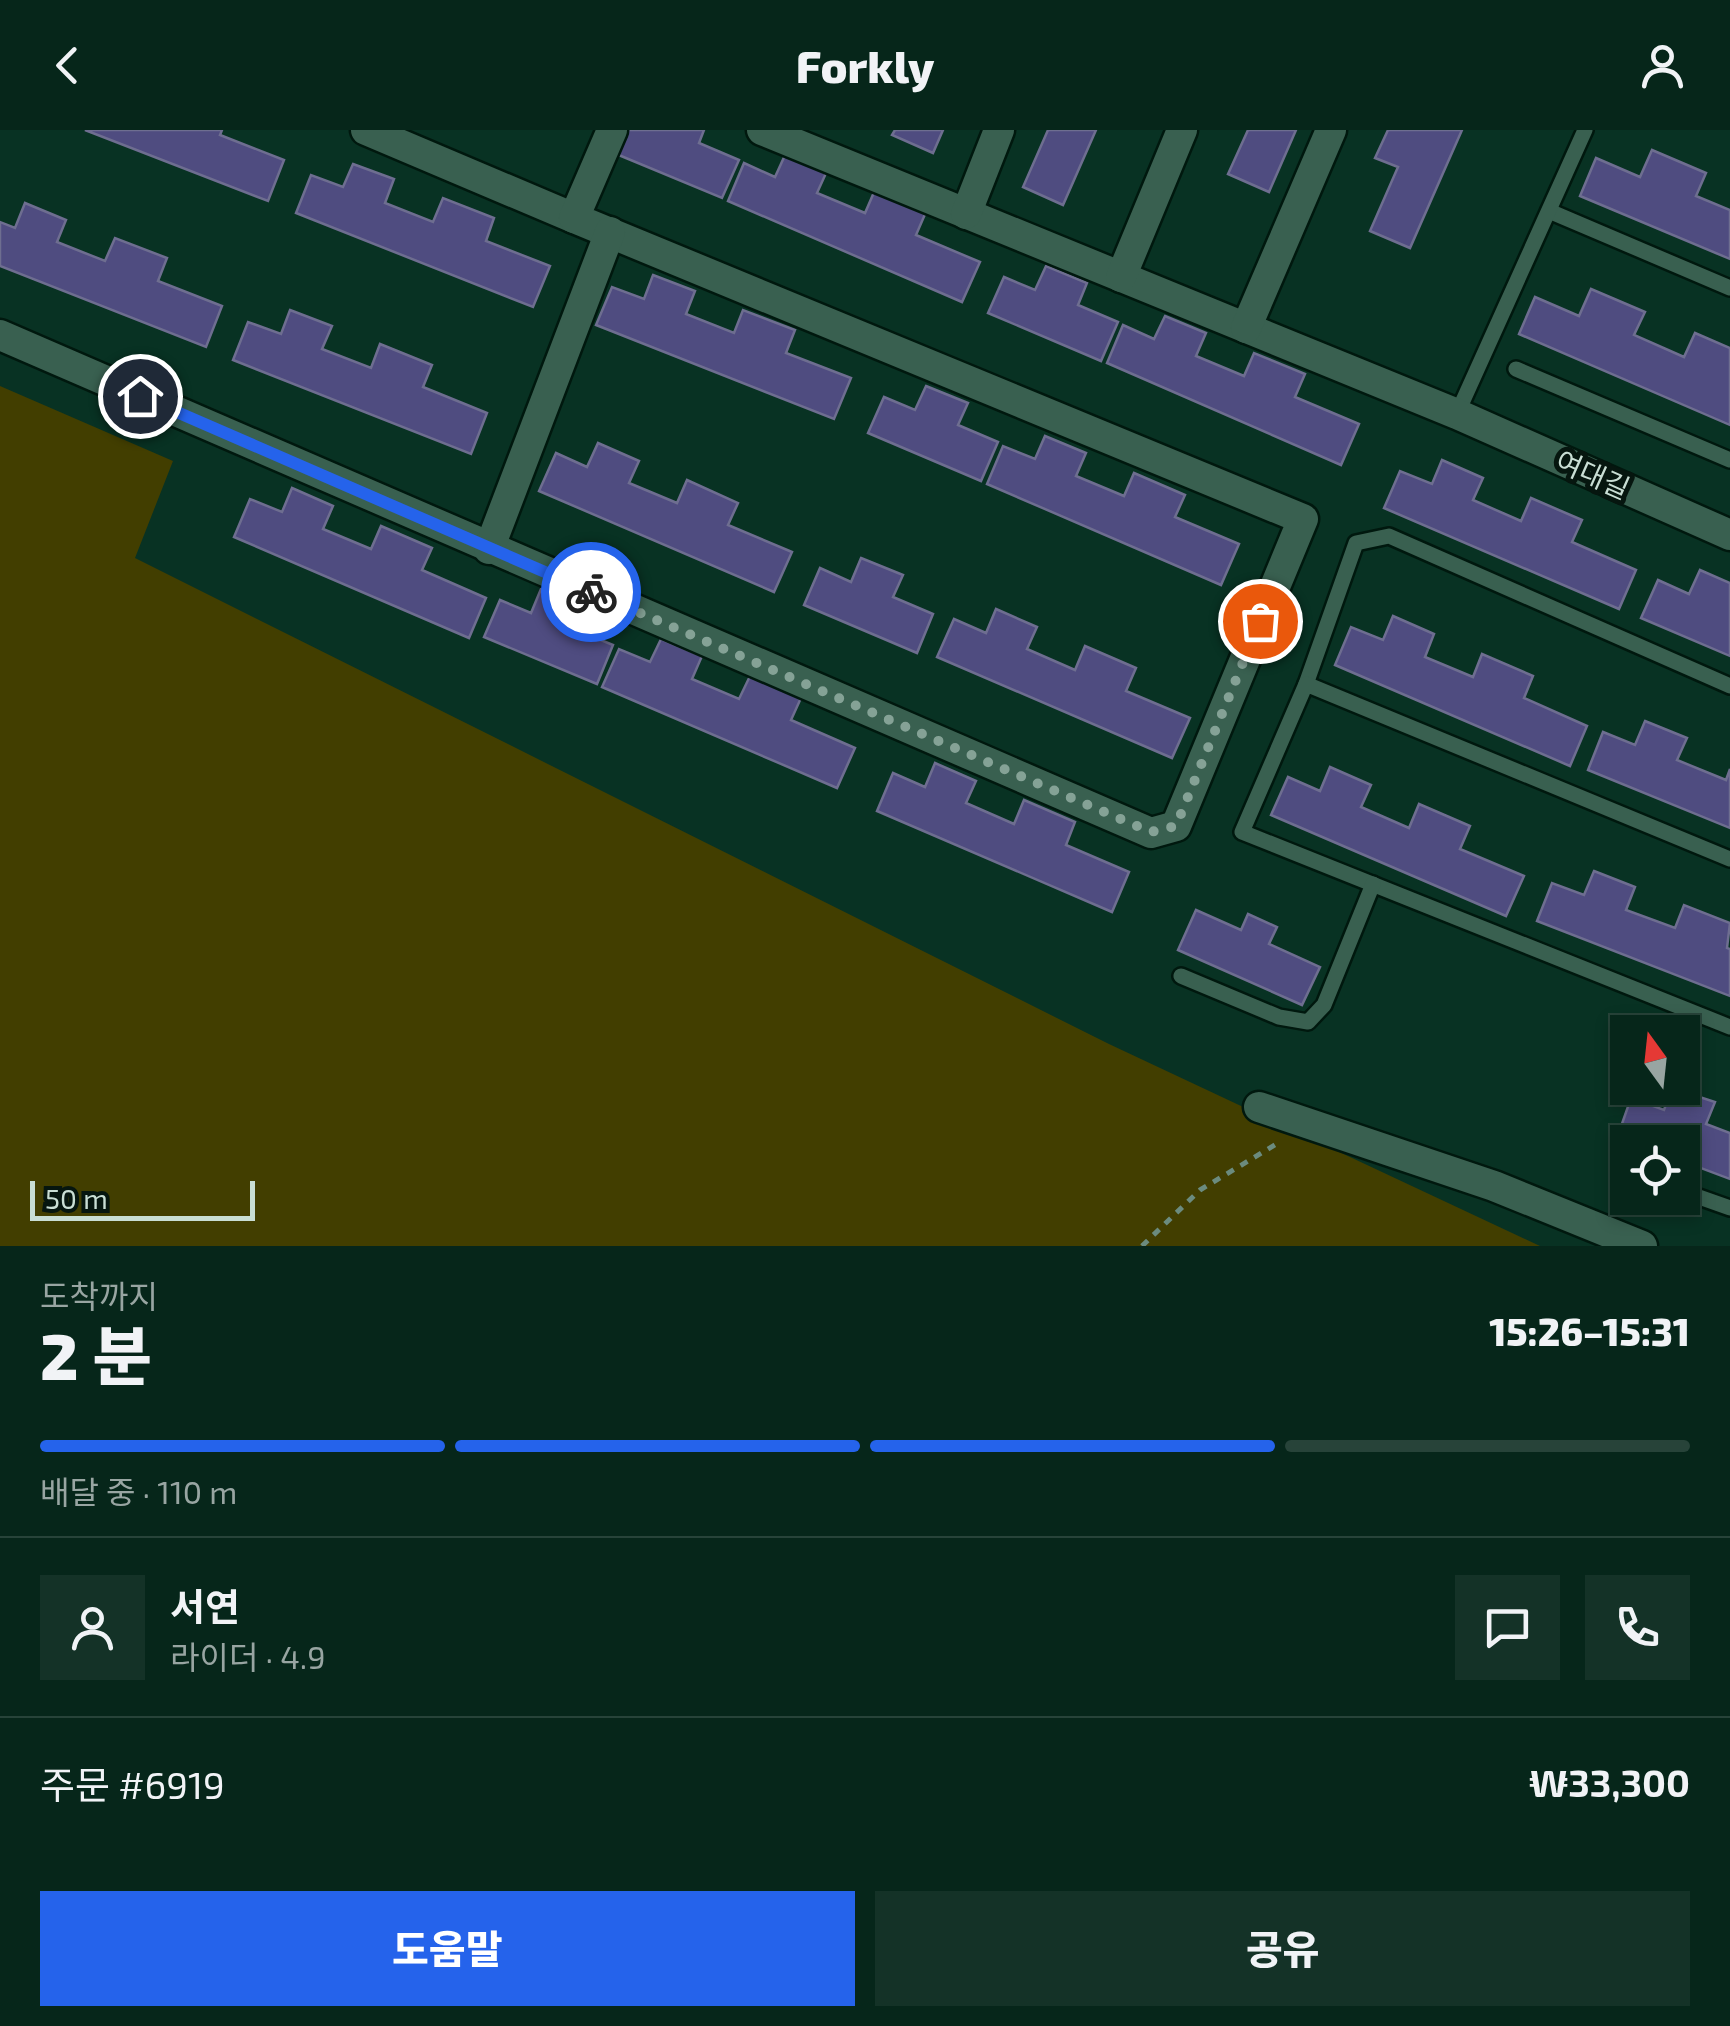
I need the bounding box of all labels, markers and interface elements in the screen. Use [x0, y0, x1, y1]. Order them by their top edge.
icon: back [40, 38, 95, 93]
text: Forkly [796, 38, 934, 92]
icon: person [1635, 38, 1690, 93]
pin [98, 354, 183, 439]
icon: home [113, 369, 168, 424]
street label: 여대길 [1551, 443, 1635, 505]
courier [541, 542, 641, 642]
icon: bike [564, 565, 619, 620]
pin [1218, 579, 1303, 664]
icon: bag [1233, 594, 1288, 649]
north arrow [1610, 1015, 1700, 1105]
map controls [1610, 1015, 1700, 1215]
button: locate [1610, 1125, 1700, 1215]
scale bar [30, 1176, 255, 1220]
text: 50 m [45, 1181, 108, 1215]
text: 도착까지 [40, 1276, 158, 1314]
text: 15:26–15:31 [1489, 1308, 1690, 1354]
text: 2 분 [40, 1315, 152, 1393]
text: 배달 중 · 110 m [40, 1472, 237, 1510]
button: person [40, 1575, 145, 1680]
button: chat [1455, 1575, 1560, 1680]
button: phone [1585, 1575, 1690, 1680]
text: 서연 [170, 1583, 240, 1629]
text: 라이더 · 4.9 [170, 1637, 325, 1675]
text: ₩33,300 [1529, 1759, 1690, 1805]
text: 주문 #6919 [40, 1761, 225, 1807]
button: 도움말 [40, 1891, 855, 2006]
button: 공유 [875, 1891, 1690, 2006]

